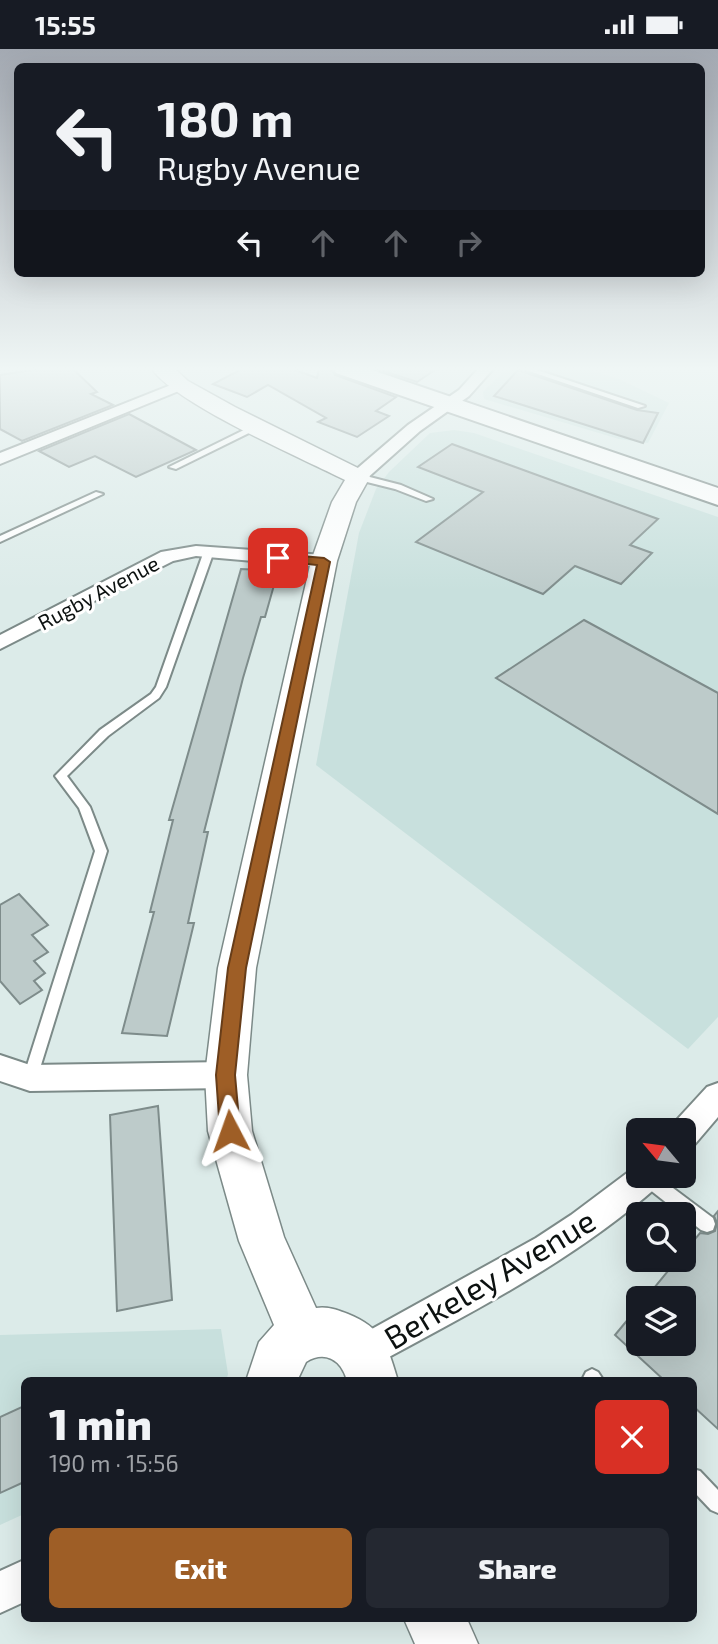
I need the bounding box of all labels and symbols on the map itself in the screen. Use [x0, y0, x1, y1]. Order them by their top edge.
pin [248, 528, 308, 588]
street label: Rugby Avenue [33, 550, 163, 634]
position arrow [193, 1094, 267, 1168]
north arrow [626, 1118, 696, 1188]
street label: Berkeley Avenue [377, 1200, 601, 1356]

